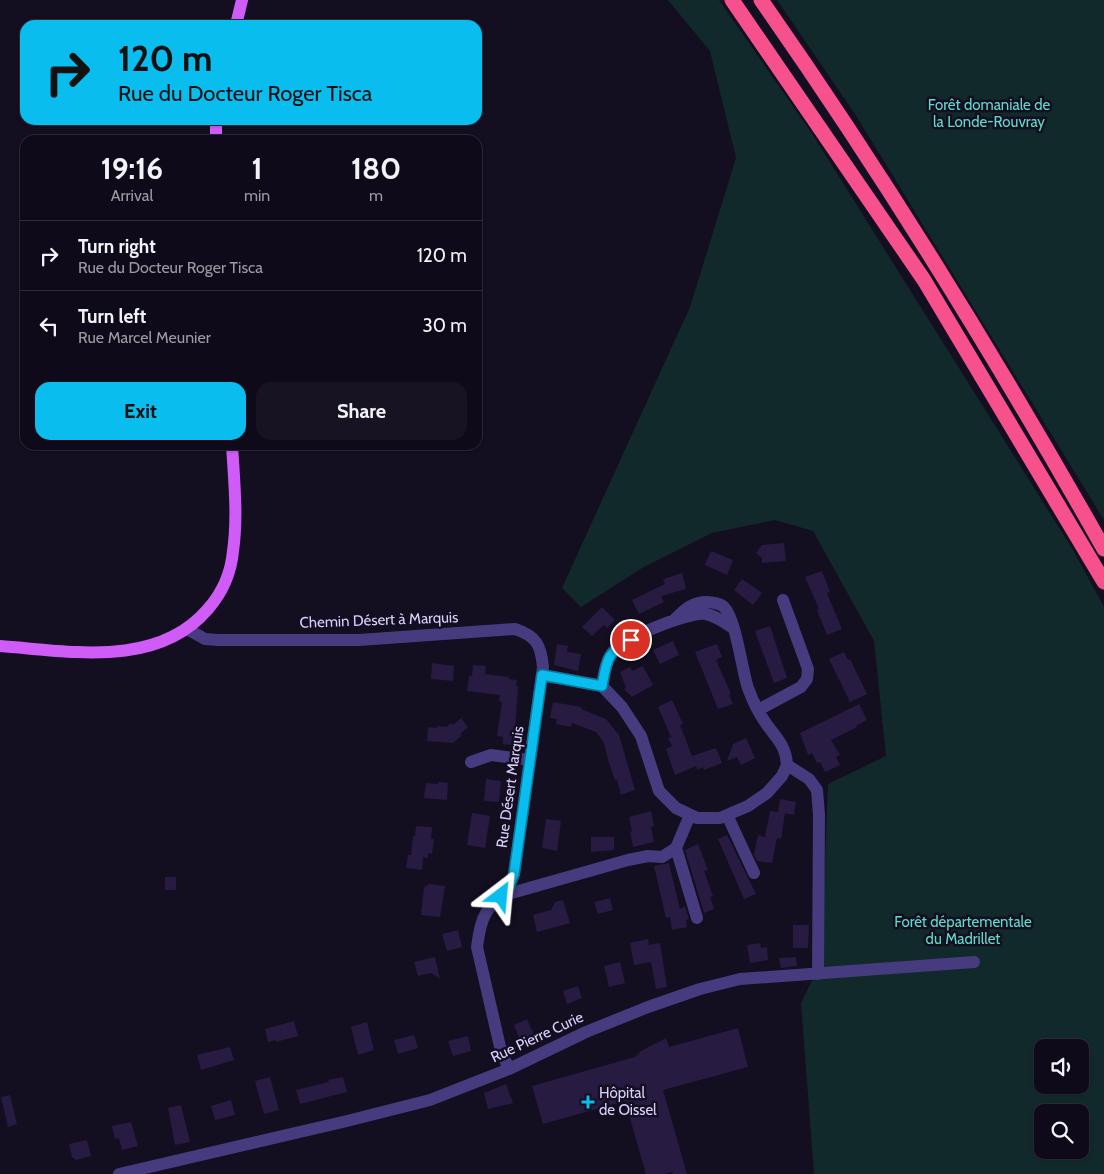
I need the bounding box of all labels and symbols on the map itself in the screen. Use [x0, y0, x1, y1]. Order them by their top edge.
park label: Forêt domaniale de la Londe-Rouvray [928, 96, 1050, 131]
street label: Chemin Désert à Marquis [299, 608, 459, 632]
pin [610, 619, 652, 661]
street label: Rue Désert Marquis [493, 725, 527, 849]
position arrow [474, 869, 526, 921]
park label: Forêt départementale du Madrillet [894, 913, 1032, 948]
street label: Rue Pierre Curie [488, 1008, 586, 1066]
place label: Hôpital de Oissel [599, 1084, 657, 1119]
marker: Hôpital de Oissel [581, 1095, 595, 1109]

